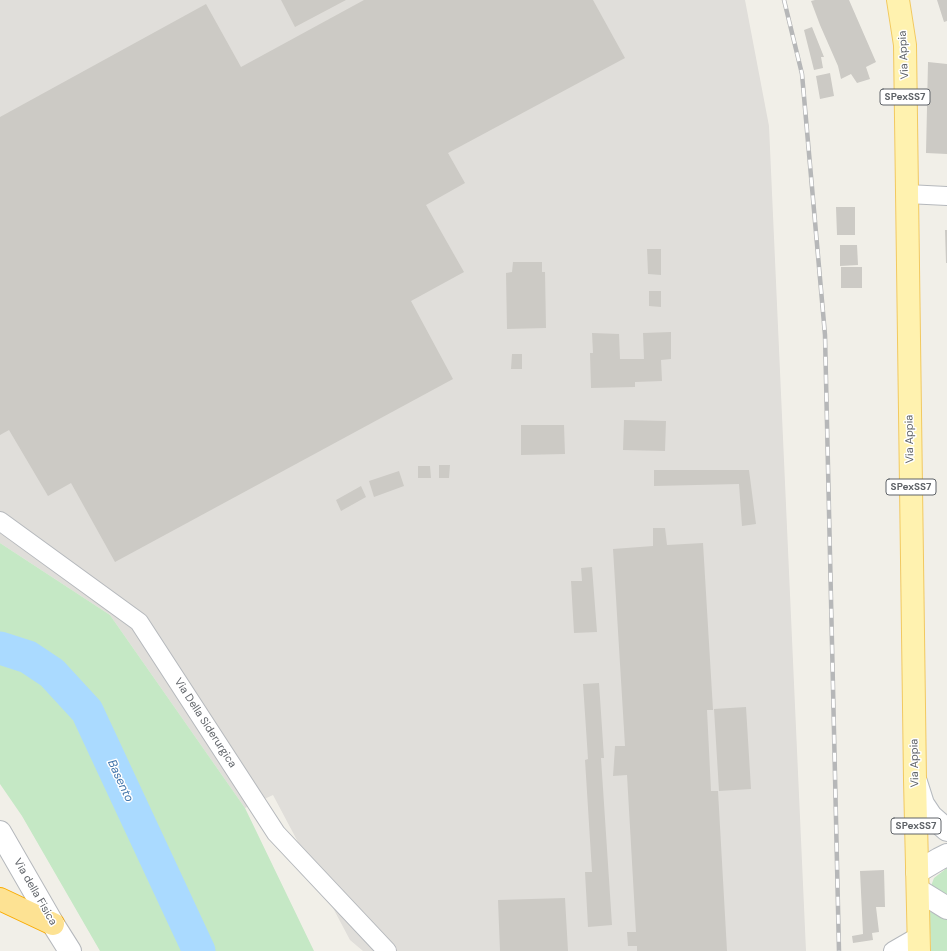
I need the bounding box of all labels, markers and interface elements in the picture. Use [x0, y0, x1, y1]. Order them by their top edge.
street label: Via Appia [896, 30, 912, 80]
road number: SPexSS7 [880, 89, 930, 105]
street label: Via Appia [903, 415, 917, 463]
road number: SPexSS7 [886, 479, 936, 495]
street label: Via Della Siderurgica [171, 676, 239, 770]
street label: Via Appia [908, 739, 922, 787]
water label: Basento [104, 758, 136, 804]
road number: SPexSS7 [891, 818, 941, 834]
street label: Via della Fisica [11, 856, 59, 928]

